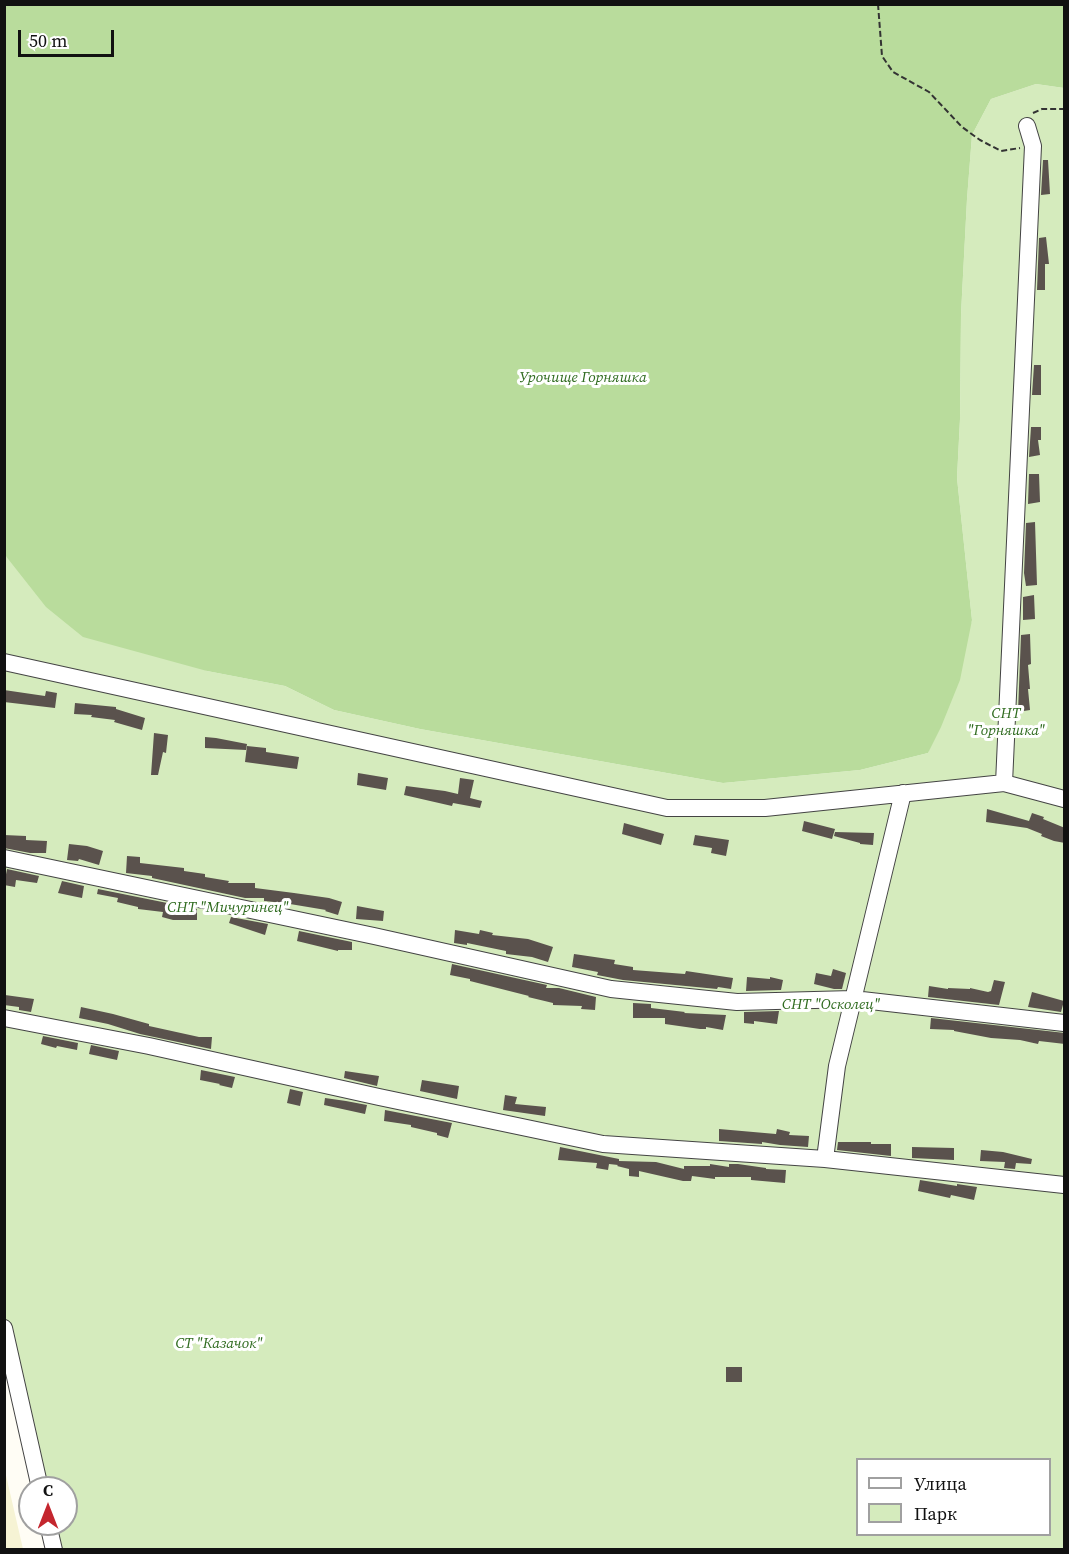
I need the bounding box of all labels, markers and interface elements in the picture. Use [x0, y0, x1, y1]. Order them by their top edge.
scale bar [21, 18, 117, 56]
text: 50 m [29, 28, 67, 53]
park label: Урочище Горняшка [519, 369, 647, 387]
park label: СНТ "Горняшка" [967, 705, 1045, 740]
park label: СНТ "Мичуринец" [167, 899, 289, 917]
park label: СНТ "Осколец" [782, 996, 880, 1014]
park label: СТ "Казачок" [175, 1335, 263, 1353]
legend [856, 1458, 1051, 1536]
text: Улица [914, 1471, 967, 1496]
north arrow [18, 1476, 78, 1536]
text: С [43, 1479, 53, 1501]
text: Парк [914, 1501, 957, 1526]

